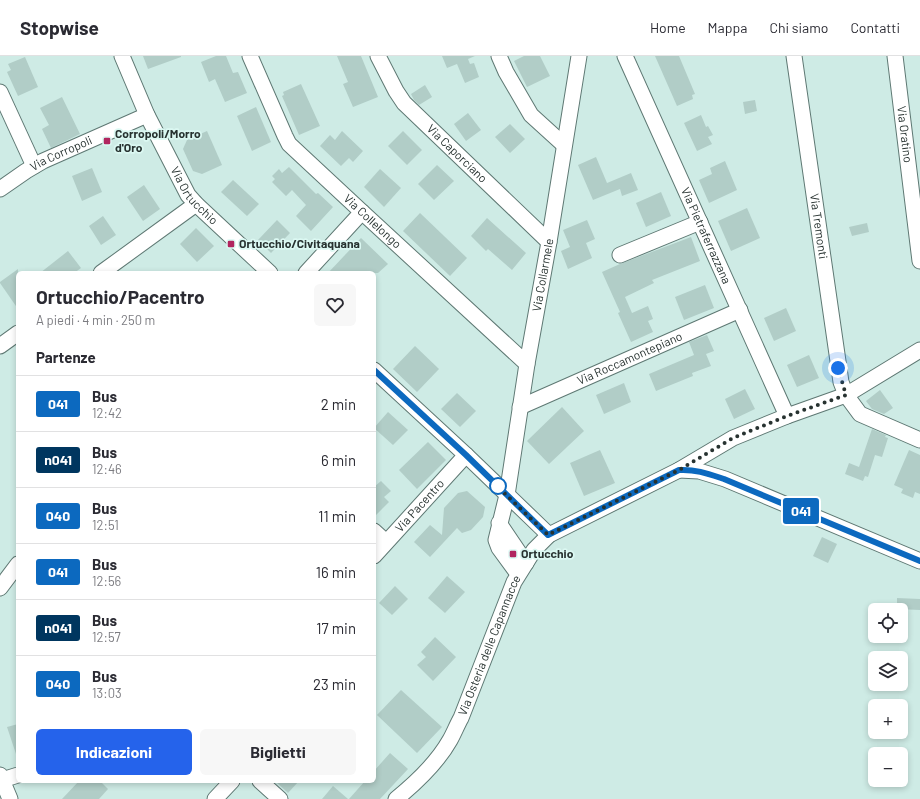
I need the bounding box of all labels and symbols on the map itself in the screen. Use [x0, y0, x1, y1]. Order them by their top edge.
street label: Via Oratino [895, 105, 916, 163]
street label: Via Caporciano [425, 121, 490, 185]
place label: Corropoli/Morro d'Oro [115, 126, 201, 154]
street label: Via Corropoli [27, 132, 94, 173]
marker: Corropoli/Morro d'Oro [102, 136, 112, 146]
street label: Via Ortucchio [169, 164, 221, 227]
street label: Via Pietraferrazzana [679, 185, 735, 286]
street label: Via Collelongo [341, 191, 405, 251]
street label: Via Tremonti [808, 192, 831, 260]
place label: Ortucchio/Civitaquana [239, 236, 360, 250]
street label: Via Collarmele [529, 237, 555, 312]
marker: Ortucchio/Civitaquana [226, 239, 236, 249]
street label: Via Roccamontepiano [575, 328, 684, 387]
your location [828, 358, 848, 378]
street label: Via Pacentro [392, 476, 447, 534]
unlabelled marker [489, 477, 507, 495]
line badge: 041 [778, 498, 824, 524]
place label: Ortucchio [521, 546, 574, 560]
marker: Ortucchio [508, 549, 518, 559]
street label: Via Osteria delle Capannacce [455, 572, 523, 717]

